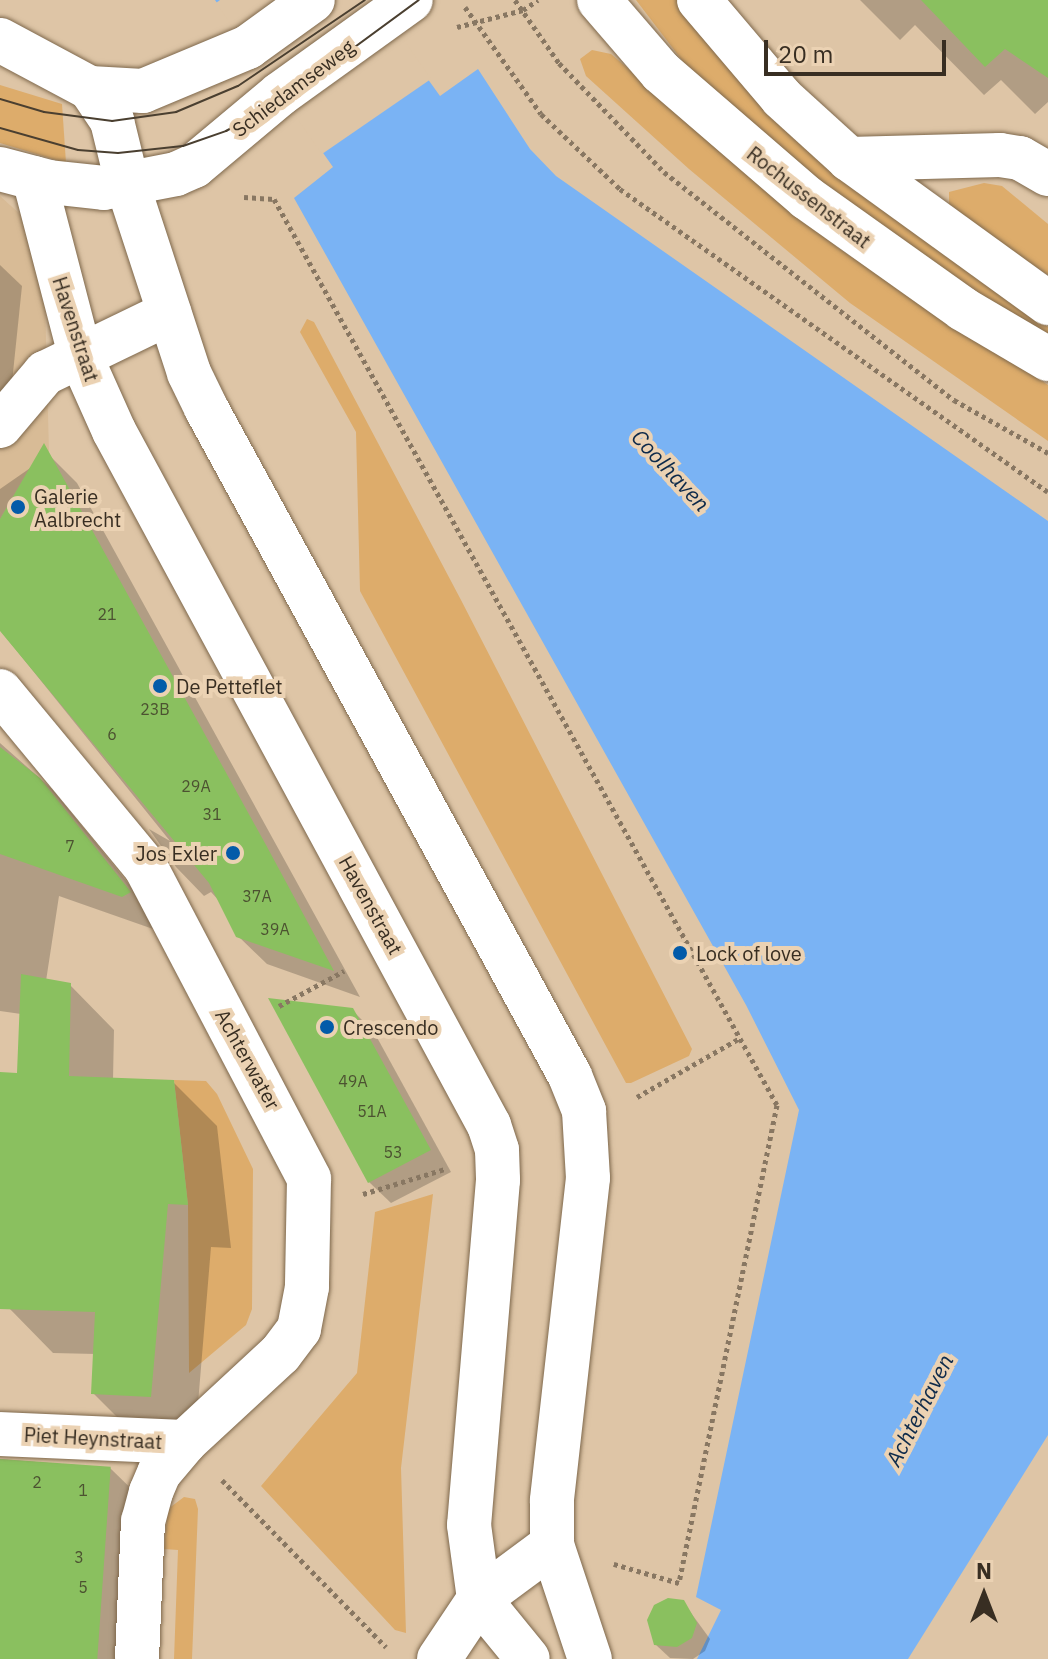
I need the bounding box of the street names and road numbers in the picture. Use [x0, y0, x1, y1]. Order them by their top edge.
street label: Schiedamseweg [227, 34, 359, 142]
street label: Rochussenstraat [742, 141, 876, 253]
street label: Havenstraat [48, 273, 104, 385]
street label: Havenstraat [334, 852, 408, 958]
street label: Achterwater [211, 1005, 285, 1113]
street label: Piet Heynstraat [23, 1422, 163, 1454]

